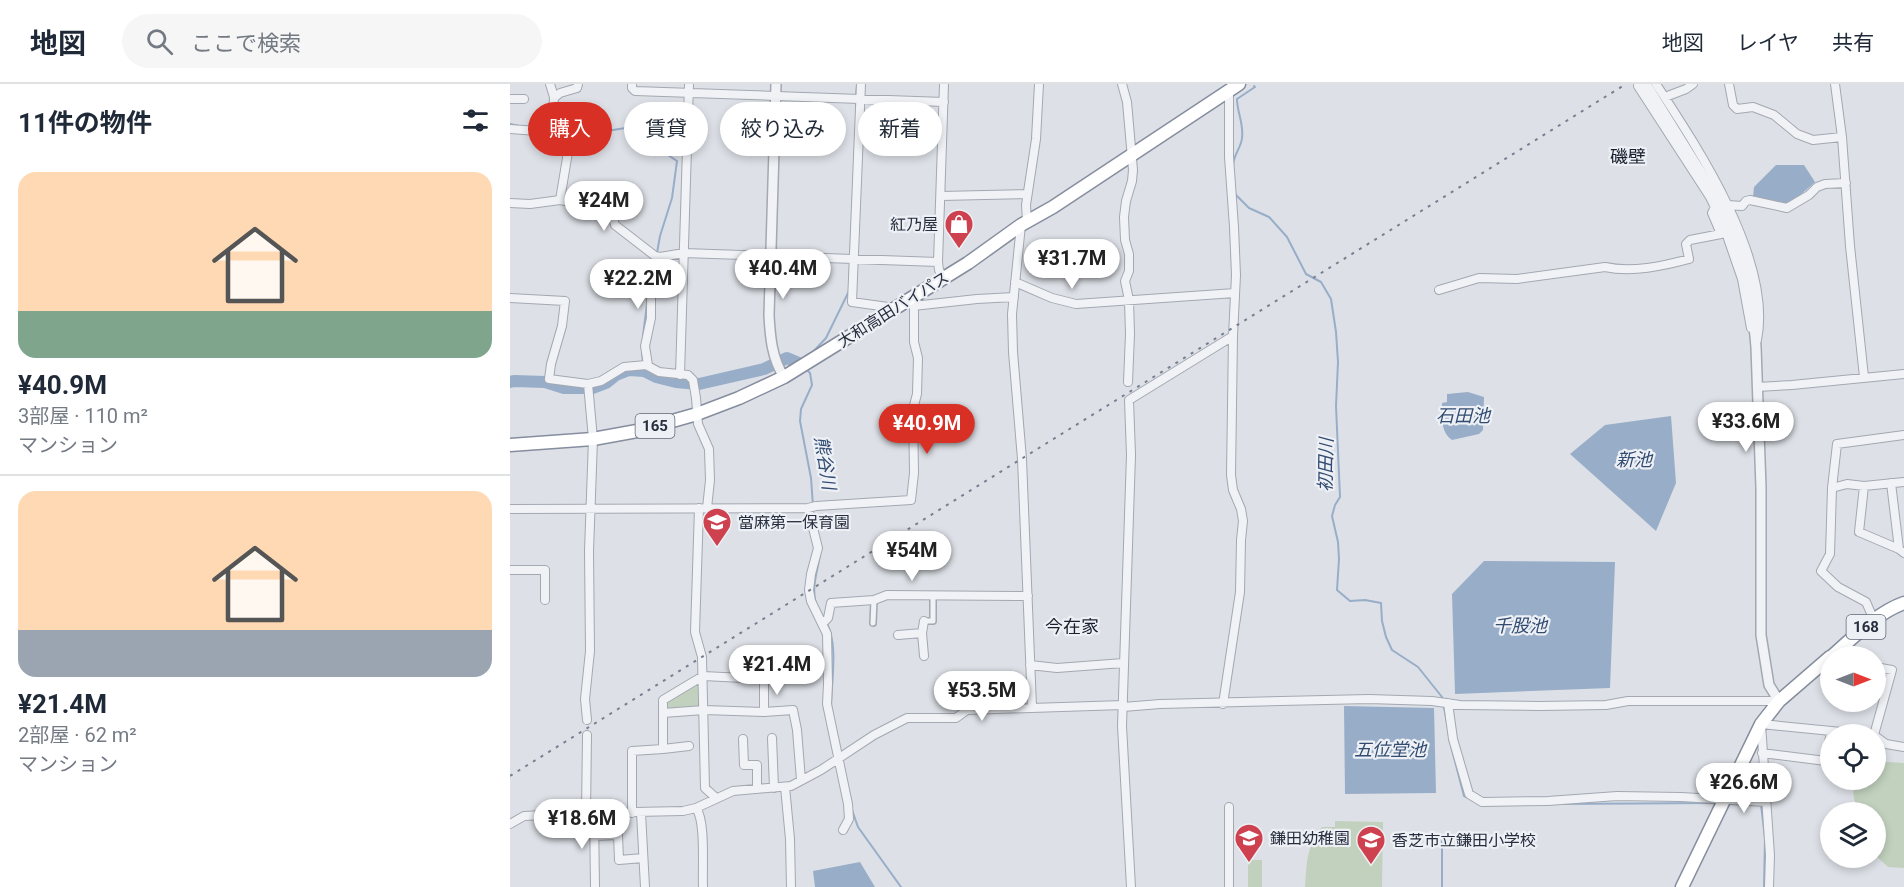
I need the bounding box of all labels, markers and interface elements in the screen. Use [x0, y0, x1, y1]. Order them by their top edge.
search box [122, 14, 542, 68]
icon: search [143, 25, 176, 58]
text: 地図 [30, 27, 86, 60]
text: ここで検索 [191, 31, 301, 56]
text: 地図 [1662, 31, 1704, 55]
text: レイヤ [1737, 31, 1799, 55]
text: 共有 [1832, 31, 1874, 55]
chip: 購入 [528, 102, 612, 156]
chip: 賃貸 [624, 102, 708, 156]
chip: 絞り込み [720, 102, 846, 156]
chip: 新着 [858, 102, 942, 156]
icon: filters [459, 104, 492, 137]
text: 11件の物件 [18, 108, 152, 138]
district label: 磯壁 [1610, 146, 1646, 167]
pin: ¥24M [568, 181, 640, 232]
text: ¥24M [578, 188, 630, 212]
shop icon: 紅乃屋 [943, 208, 975, 250]
icon: home [201, 211, 309, 319]
place label: 紅乃屋 [890, 215, 938, 234]
pin: ¥31.7M [1023, 239, 1121, 290]
text: ¥31.7M [1038, 246, 1106, 270]
pin: ¥40.4M [734, 249, 832, 300]
text: ¥40.4M [749, 256, 817, 280]
pin: ¥22.2M [589, 259, 687, 310]
text: ¥22.2M [604, 266, 672, 290]
street label: 大和高田バイパス [834, 268, 952, 351]
text: ¥40.9M [18, 370, 107, 400]
pin: ¥33.6M [1697, 402, 1795, 453]
text: 3部屋 · 110 m² [18, 404, 148, 428]
pin: ¥40.9M [878, 404, 976, 455]
water label: 石田池 [1436, 405, 1492, 426]
text: ¥33.6M [1712, 409, 1780, 433]
text: ¥40.9M [893, 411, 961, 435]
road number: 165 [636, 414, 674, 438]
text: マンション [18, 433, 118, 457]
water label: 熊谷川 [811, 435, 840, 493]
water label: 初田川 [1315, 436, 1337, 492]
water label: 新池 [1616, 449, 1654, 470]
school or university icon: 當麻第一保育園 [701, 506, 733, 548]
place label: 當麻第一保育園 [738, 513, 850, 532]
icon: home [201, 530, 309, 638]
pin: ¥54M [876, 531, 948, 582]
text: ¥54M [886, 538, 938, 562]
water label: 千股池 [1493, 615, 1549, 636]
road number: 168 [1846, 615, 1886, 639]
district label: 今在家 [1045, 616, 1099, 637]
pin: ¥21.4M [728, 645, 826, 696]
north arrow [1820, 646, 1886, 712]
map controls [1820, 646, 1886, 868]
text: ¥21.4M [743, 652, 811, 676]
pin: ¥53.5M [933, 671, 1031, 722]
text: ¥53.5M [948, 678, 1016, 702]
text: ¥21.4M [18, 689, 107, 719]
text: 2部屋 · 62 m² [18, 723, 137, 747]
button: locate [1820, 724, 1886, 790]
water label: 五位堂池 [1354, 739, 1428, 760]
text: マンション [18, 752, 118, 776]
pin: ¥26.6M [1695, 763, 1793, 814]
text: ¥26.6M [1710, 770, 1778, 794]
pin: ¥18.6M [533, 799, 631, 850]
button: layers [1820, 802, 1886, 868]
text: ¥18.6M [548, 806, 616, 830]
school or university icon: 鎌田幼稚園 [1233, 822, 1265, 864]
school or university icon: 香芝市立鎌田小学校 [1355, 824, 1387, 866]
place label: 鎌田幼稚園 [1270, 829, 1350, 848]
place label: 香芝市立鎌田小学校 [1392, 831, 1536, 850]

